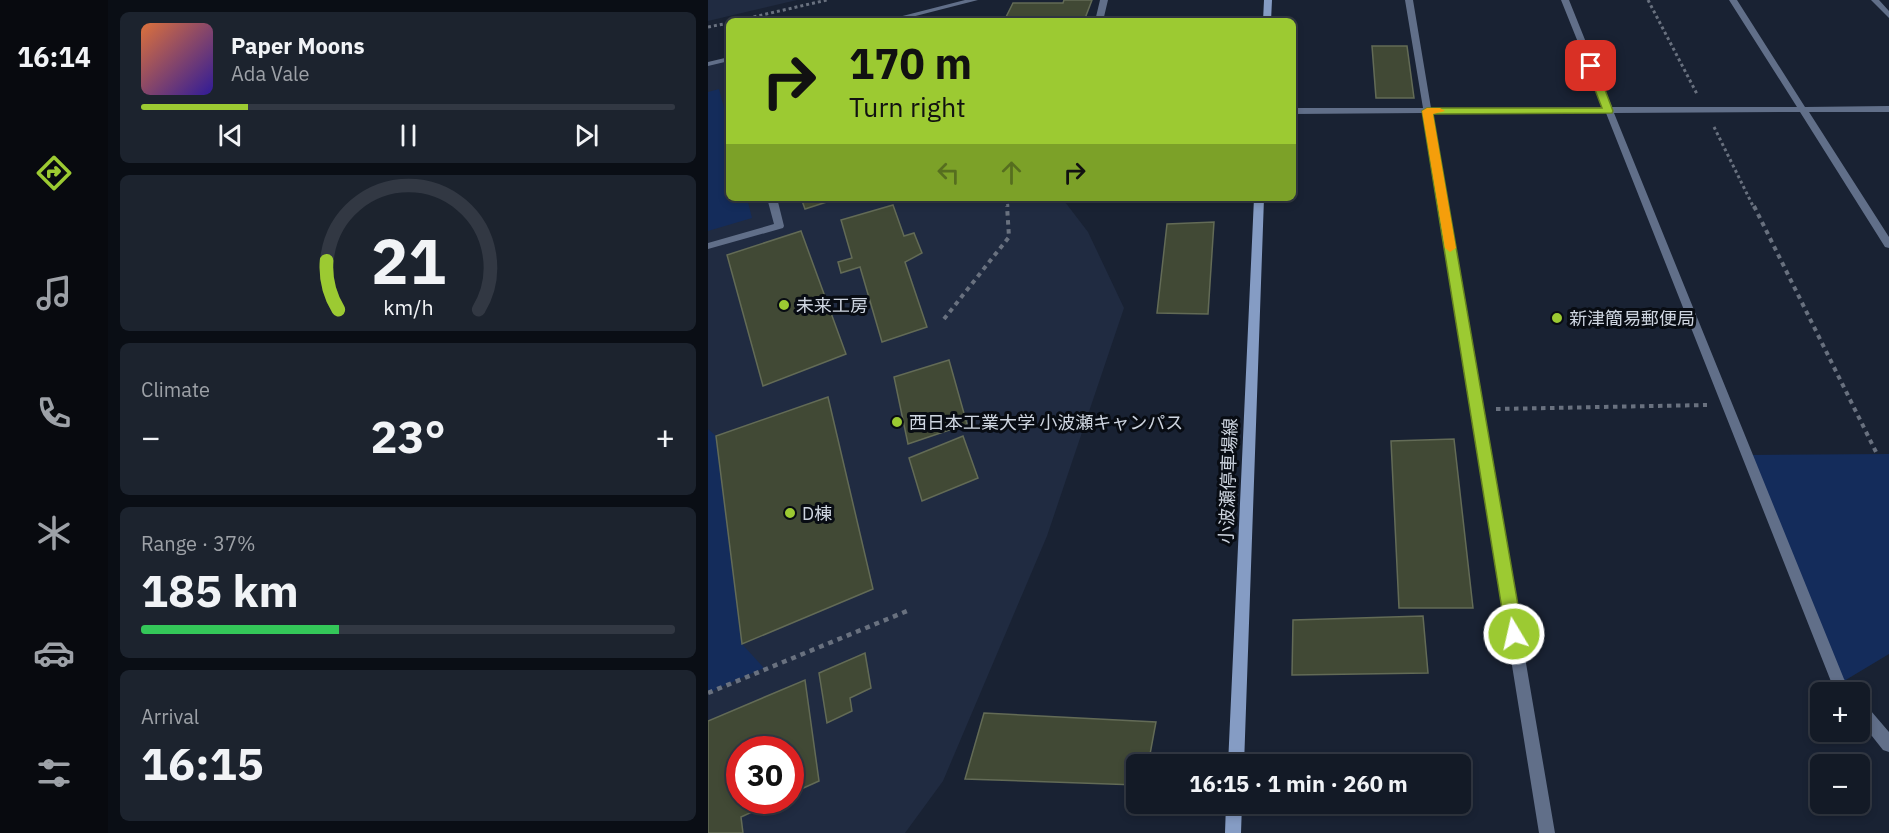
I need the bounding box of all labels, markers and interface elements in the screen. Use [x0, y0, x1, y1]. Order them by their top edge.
text: Paper Moons [231, 31, 364, 60]
text: 170 m [849, 36, 972, 91]
text: 16:14 [17, 39, 91, 74]
pin [1565, 40, 1616, 91]
icon: right [750, 42, 828, 120]
icon: arrive [1574, 49, 1607, 82]
text: Ada Vale [231, 60, 310, 87]
text: Turn right [849, 89, 966, 124]
icon: previous [214, 119, 247, 152]
icon: pause [392, 119, 425, 152]
icon: next [570, 119, 603, 152]
icon: directions [33, 152, 75, 194]
icon: left [932, 156, 965, 189]
icon: ahead [995, 156, 1028, 189]
icon: right [1058, 156, 1091, 189]
text: 21 [371, 220, 445, 301]
icon: music [33, 272, 75, 314]
text: km/h [383, 294, 433, 322]
place label: 未来工房 [796, 294, 868, 317]
marker: 未来工房 [777, 298, 791, 312]
place label: 新津簡易郵便局 [1569, 307, 1695, 330]
marker: 新津簡易郵便局 [1550, 311, 1564, 325]
text: Climate [141, 376, 210, 403]
icon: phone [33, 392, 75, 434]
text: 23° [370, 407, 446, 465]
place label: 西日本工業大学 小波瀬キャンパス [909, 411, 1183, 434]
text: − [141, 415, 161, 458]
text: + [655, 415, 675, 458]
marker: 西日本工業大学 小波瀬キャンパス [890, 415, 904, 429]
street label: 小波瀬停車場線 [1214, 418, 1242, 544]
place label: D棟 [802, 502, 832, 525]
marker: D棟 [783, 506, 797, 520]
icon: climate [33, 512, 75, 554]
text: Range · 37% [141, 530, 256, 557]
text: 185 km [141, 561, 299, 619]
position arrow [1482, 602, 1546, 666]
icon: car [33, 632, 75, 674]
map controls [1810, 682, 1870, 814]
button: + [1810, 682, 1870, 742]
text: Arrival [141, 703, 199, 730]
text: 16:15 [141, 734, 264, 792]
speed limit sign: 30 [726, 736, 804, 814]
icon: filters [33, 752, 75, 794]
button: − [1810, 754, 1870, 814]
text: 16:15 · 1 min · 260 m [1189, 769, 1408, 798]

